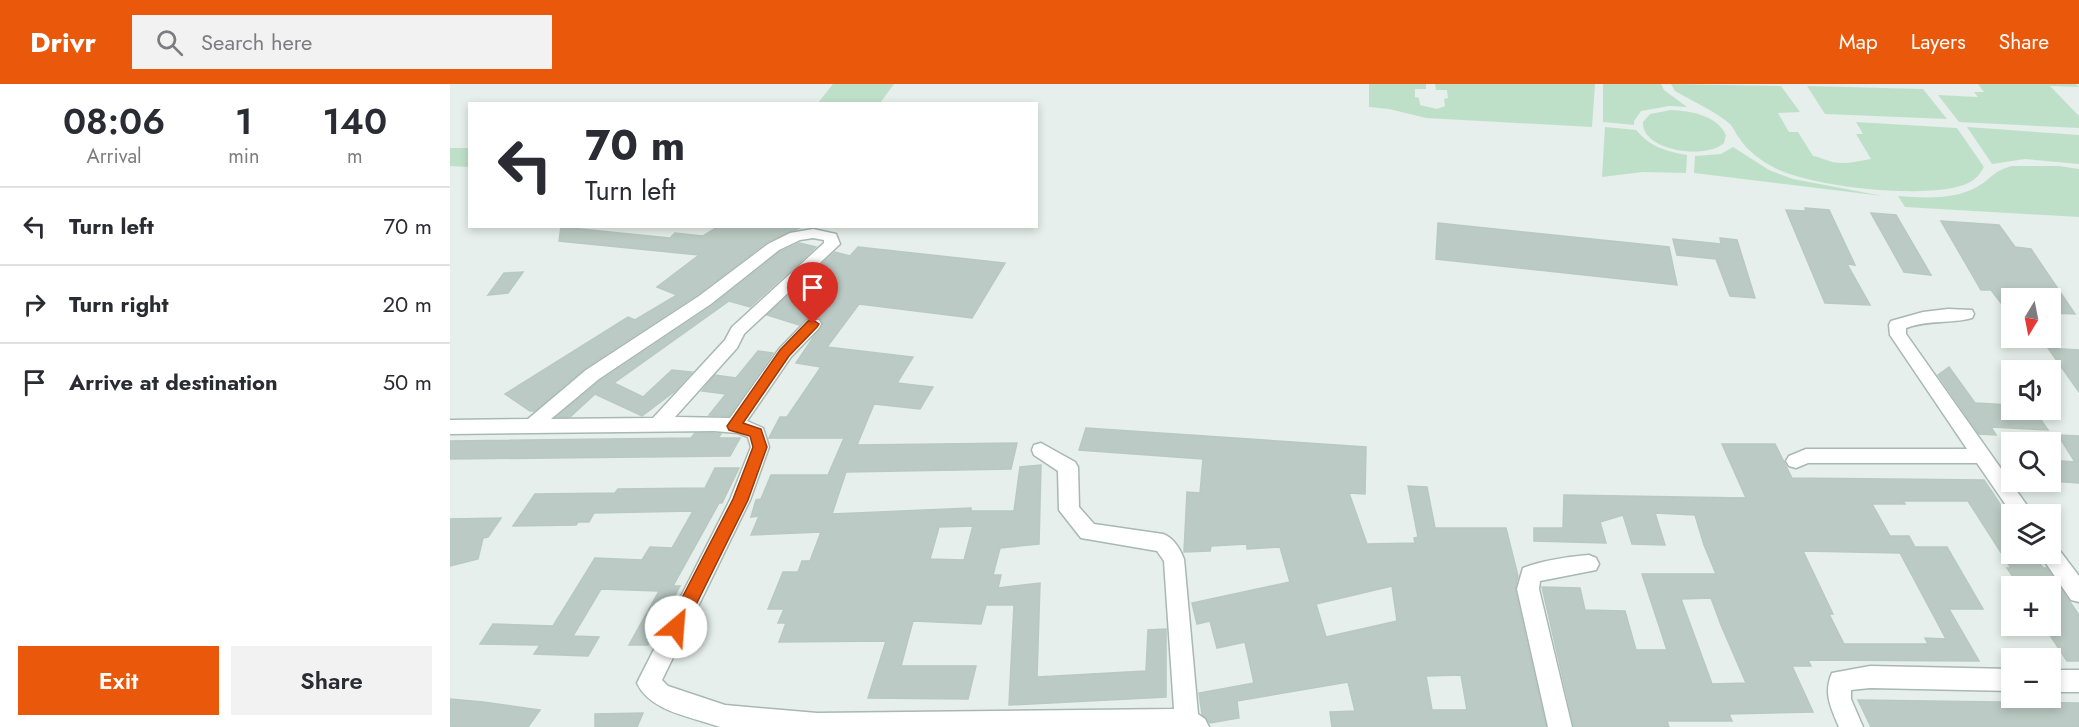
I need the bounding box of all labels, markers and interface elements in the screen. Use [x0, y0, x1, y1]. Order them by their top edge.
search box [132, 15, 552, 69]
text: Drivr [30, 22, 96, 63]
icon: search [153, 26, 186, 59]
text: Search here [201, 26, 312, 58]
text: Map [1839, 27, 1878, 57]
text: Layers [1911, 27, 1966, 57]
text: Share [1999, 27, 2049, 57]
text: 08:06 [63, 95, 165, 147]
text: 1 [235, 95, 253, 147]
text: 140 [322, 95, 387, 147]
text: 70 m [585, 115, 685, 176]
icon: left [486, 126, 564, 204]
text: Arrival [87, 142, 142, 171]
text: min [228, 142, 259, 171]
text: m [347, 142, 363, 171]
text: Turn left [585, 171, 675, 210]
icon: left [18, 210, 51, 243]
text: Turn left [69, 210, 154, 242]
text: 70 m [383, 210, 432, 242]
pin [787, 262, 838, 324]
icon: arrive [796, 271, 829, 304]
icon: right [18, 288, 51, 321]
text: Turn right [69, 288, 169, 320]
text: 20 m [383, 288, 432, 320]
north arrow [2001, 288, 2061, 348]
map controls [2001, 288, 2061, 708]
button: sound [2001, 360, 2061, 420]
icon: arrive [18, 366, 51, 399]
text: Arrive at destination [69, 366, 278, 398]
text: 50 m [383, 366, 432, 398]
button: search [2001, 432, 2061, 492]
button: layers [2001, 504, 2061, 564]
button: + [2001, 576, 2061, 636]
position arrow [644, 595, 708, 659]
button: Exit [18, 646, 219, 715]
button: Share [231, 646, 432, 715]
button: − [2001, 648, 2061, 708]

